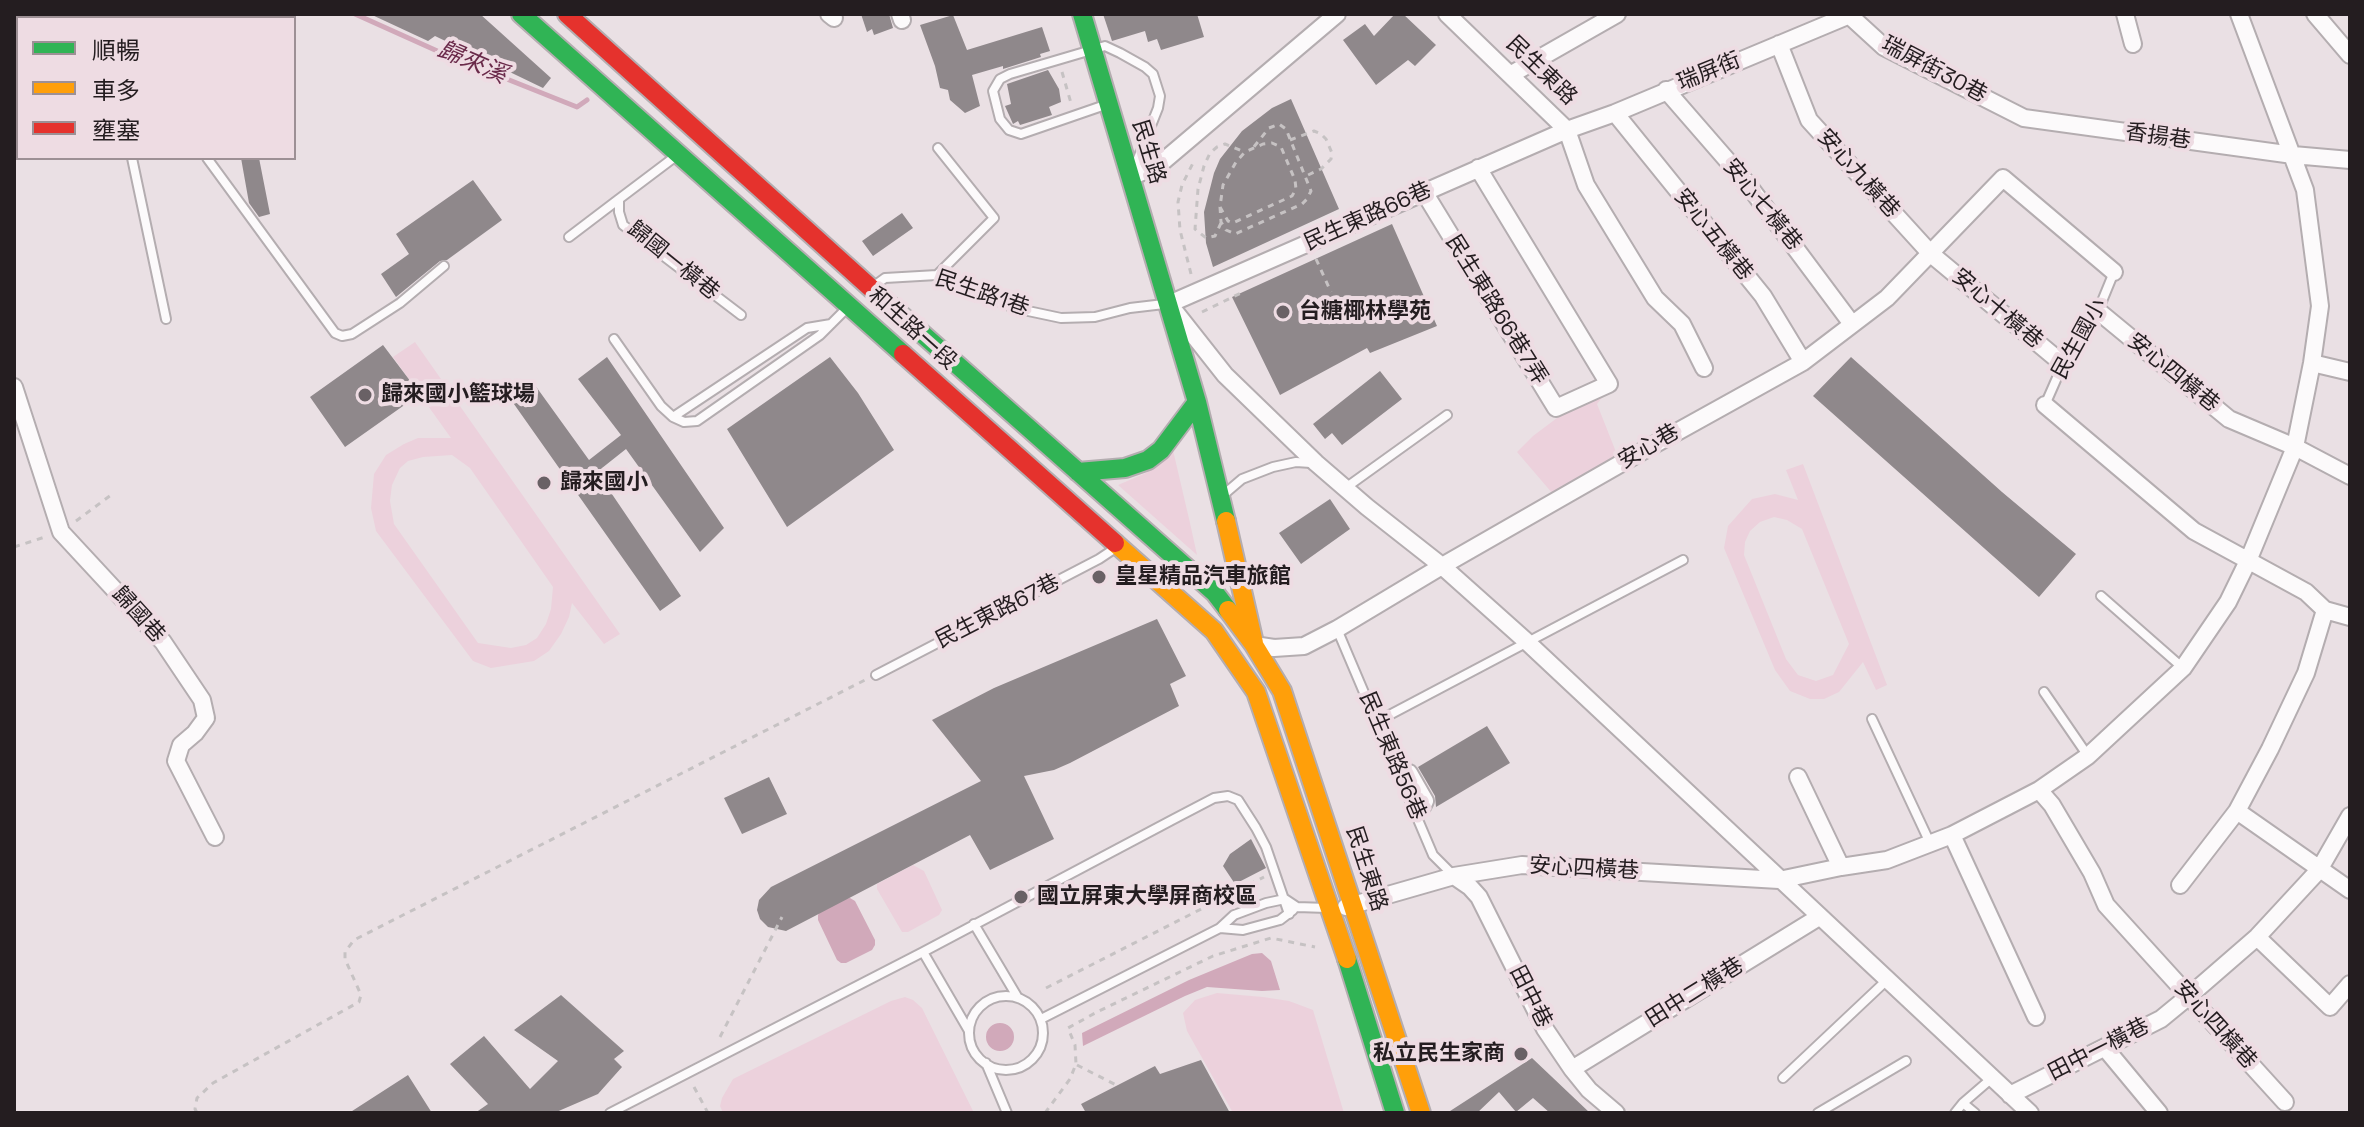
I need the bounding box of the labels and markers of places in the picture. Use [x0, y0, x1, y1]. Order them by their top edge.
place label: 台糖椰林學苑 [1299, 299, 1431, 325]
marker: 台糖椰林學苑 [1274, 303, 1292, 321]
place label: 歸來國小籃球場 [381, 382, 535, 408]
marker: 歸來國小籃球場 [356, 386, 374, 404]
place label: 歸來國小 [560, 470, 648, 496]
marker: 歸來國小 [535, 474, 553, 492]
place label: 皇星精品汽車旅館 [1115, 564, 1291, 590]
marker: 皇星精品汽車旅館 [1090, 568, 1108, 586]
place label: 國立屏東大學屏商校區 [1037, 884, 1257, 910]
marker: 國立屏東大學屏商校區 [1012, 888, 1030, 906]
place label: 私立民生家商 [1373, 1041, 1505, 1067]
marker: 私立民生家商 [1512, 1045, 1530, 1063]

